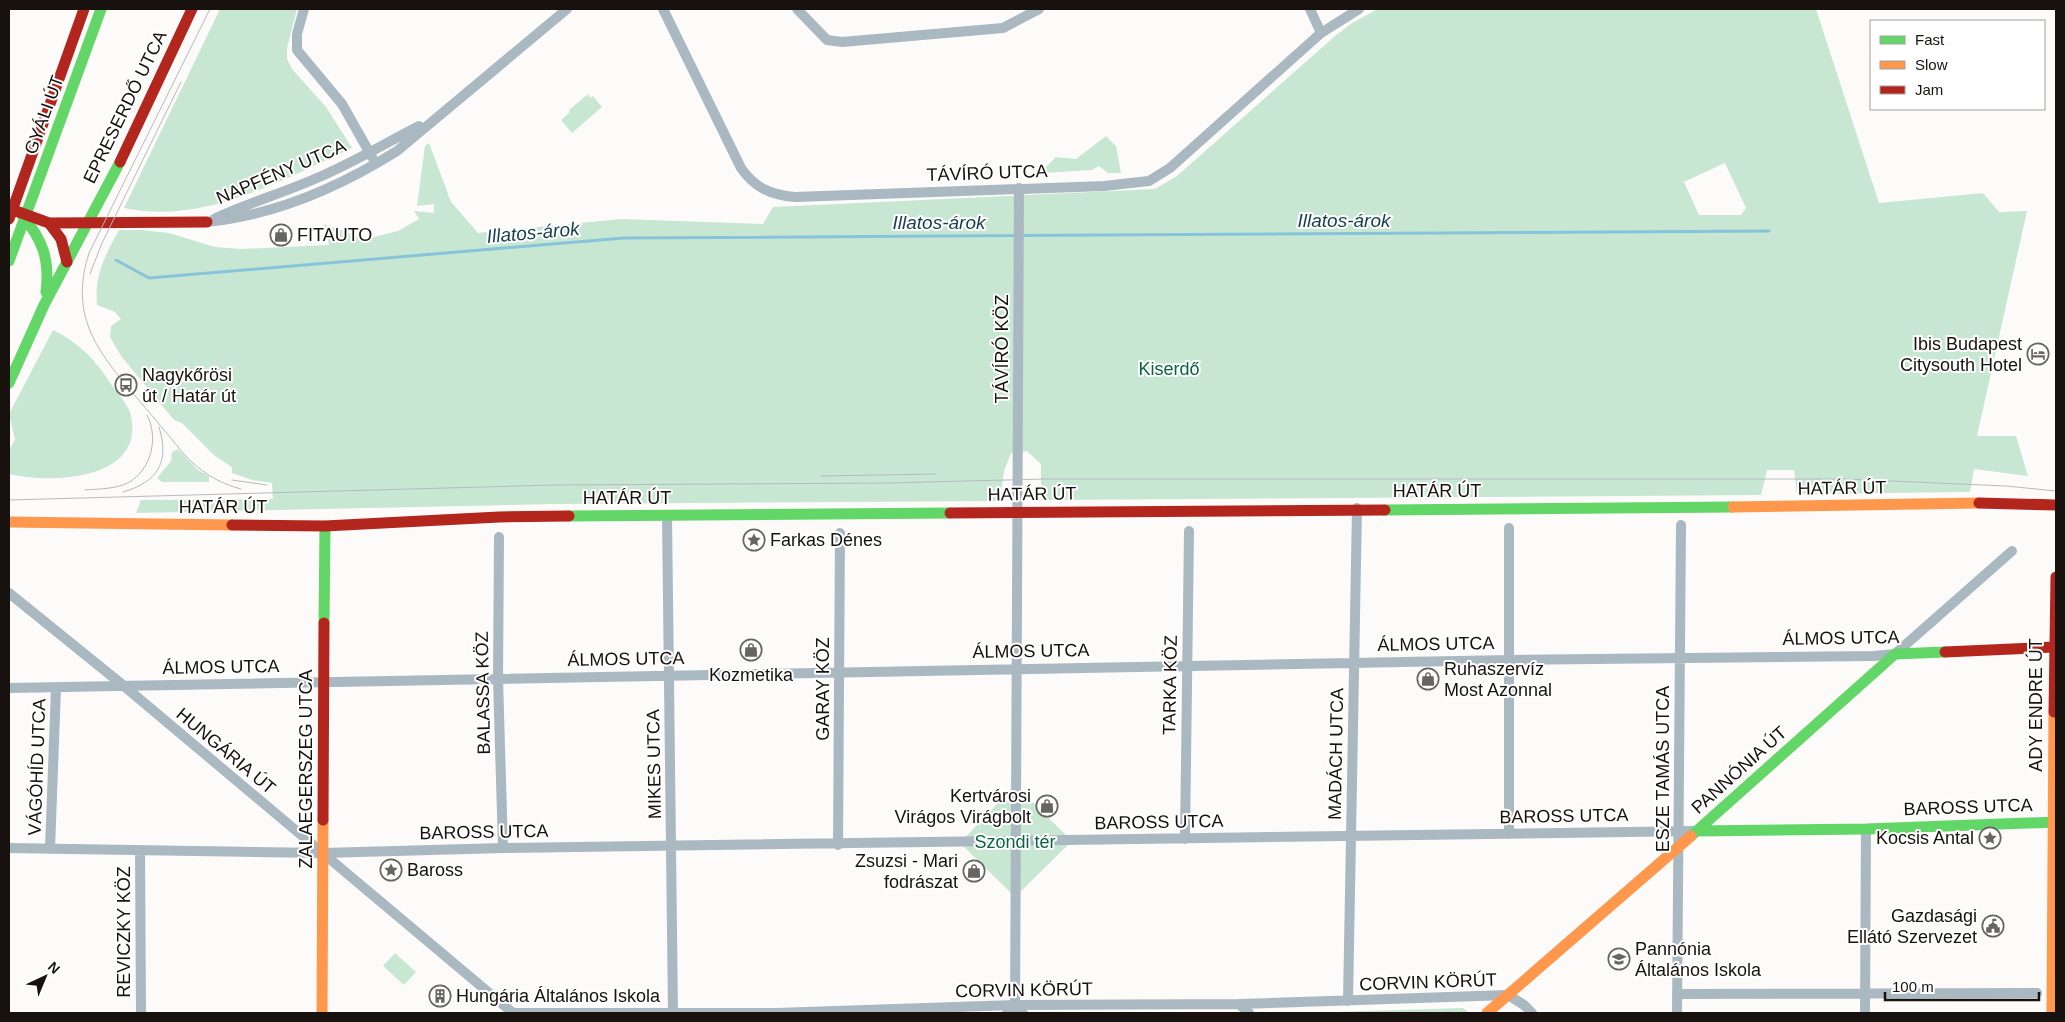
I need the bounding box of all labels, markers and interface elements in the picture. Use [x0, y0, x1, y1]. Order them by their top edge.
legend [1870, 20, 2045, 110]
street label: EPRESERDŐ UTCA [79, 27, 171, 186]
text: Fast [1915, 31, 1945, 48]
text: Slow [1915, 56, 1948, 73]
street label: GYÁLI ÚT [20, 73, 67, 157]
text: Jam [1915, 81, 1943, 98]
street label: NAPFÉNY UTCA [213, 136, 349, 208]
street label: TÁVÍRÓ UTCA [926, 160, 1048, 185]
water label: Illatos-árok [1298, 210, 1392, 231]
water label: Illatos-árok [893, 212, 987, 233]
water label: Illatos-árok [486, 218, 582, 247]
shop icon: FITAUTO [269, 223, 293, 247]
place label: FITAUTO [297, 225, 372, 245]
street label: TÁVÍRÓ KÖZ [991, 294, 1012, 404]
place label: Ibis Budapest Citysouth Hotel [1900, 334, 2022, 375]
hotel icon: Ibis Budapest Citysouth Hotel [2026, 342, 2050, 366]
park label: Kiserdő [1138, 359, 1200, 379]
place label: Nagykőrösi út / Határ út [142, 365, 236, 406]
bus stop icon: Nagykőrösi út / Határ út [114, 373, 138, 397]
street label: HATÁR ÚT [1797, 476, 1887, 499]
street label: HATÁR ÚT [1393, 480, 1481, 501]
street label: HATÁR ÚT [987, 482, 1077, 505]
street label: HATÁR ÚT [583, 487, 671, 508]
street label: HATÁR ÚT [179, 496, 267, 517]
place icon: Farkas Dénes [742, 528, 766, 552]
place label: Farkas Dénes [770, 530, 882, 550]
street label: ÁLMOS UTCA [1782, 627, 1900, 649]
street label: BALASSA KÖZ [472, 631, 494, 755]
street label: ÁLMOS UTCA [1377, 633, 1495, 655]
street label: TARKA KÖZ [1159, 635, 1181, 735]
street label: GARAY KÖZ [813, 637, 833, 741]
shop icon: Kozmetika [739, 638, 763, 662]
street label: ADY ENDRE ÚT [2025, 638, 2046, 772]
street label: ÁLMOS UTCA [972, 640, 1090, 662]
street label: ÁLMOS UTCA [567, 648, 685, 670]
street label: ÁLMOS UTCA [162, 656, 280, 678]
place label: Ruhaszervíz Most Azonnal [1444, 659, 1552, 700]
place label: Kozmetika [709, 665, 794, 685]
shop icon: Ruhaszervíz Most Azonnal [1416, 667, 1440, 691]
street label: ZALAEGERSZEG UTCA [296, 669, 316, 869]
street label: ESZE TAMÁS UTCA [1653, 686, 1673, 852]
street label: MADÁCH UTCA [1325, 688, 1347, 820]
street label: VÁGÓHÍD UTCA [24, 698, 49, 836]
street label: HUNGÁRIA ÚT [172, 703, 280, 798]
street label: MIKES UTCA [643, 709, 665, 819]
street label: PANNÓNIA ÚT [1687, 721, 1791, 818]
place label: Kertvárosi Virágos Virágbolt [895, 786, 1031, 827]
shop icon: Kertvárosi Virágos Virágbolt [1035, 794, 1059, 818]
street label: BAROSS UTCA [1903, 795, 2033, 819]
street label: BAROSS UTCA [1499, 805, 1629, 827]
street label: BAROSS UTCA [1094, 811, 1224, 833]
street label: BAROSS UTCA [419, 821, 549, 843]
place icon: Kocsis Antal [1978, 826, 2002, 850]
place label: Kocsis Antal [1876, 828, 1974, 848]
park label: Szondi tér [974, 832, 1056, 852]
place label: Zsuzsi - Mari fodrászat [855, 851, 958, 892]
place icon: Baross [379, 858, 403, 882]
shop icon: Zsuzsi - Mari fodrászat [962, 859, 986, 883]
place label: Baross [407, 860, 463, 880]
street label: REVICZKY KÖZ [114, 866, 134, 998]
place label: Gazdasági Ellátó Szervezet [1847, 906, 1977, 947]
public building icon: Gazdasági Ellátó Szervezet [1981, 914, 2005, 938]
place label: Pannónia Általános Iskola [1635, 939, 1762, 980]
school or university icon: Pannónia Általános Iskola [1607, 947, 1631, 971]
north arrow [20, 952, 70, 1002]
text: N [45, 958, 63, 977]
street label: CORVIN KÖRÚT [1359, 969, 1497, 994]
scale bar [1885, 970, 2039, 1002]
street label: CORVIN KÖRÚT [955, 978, 1093, 1001]
text: 100 m [1892, 978, 1934, 995]
building icon: Hungária Általános Iskola [428, 984, 452, 1008]
place label: Hungária Általános Iskola [456, 986, 661, 1006]

